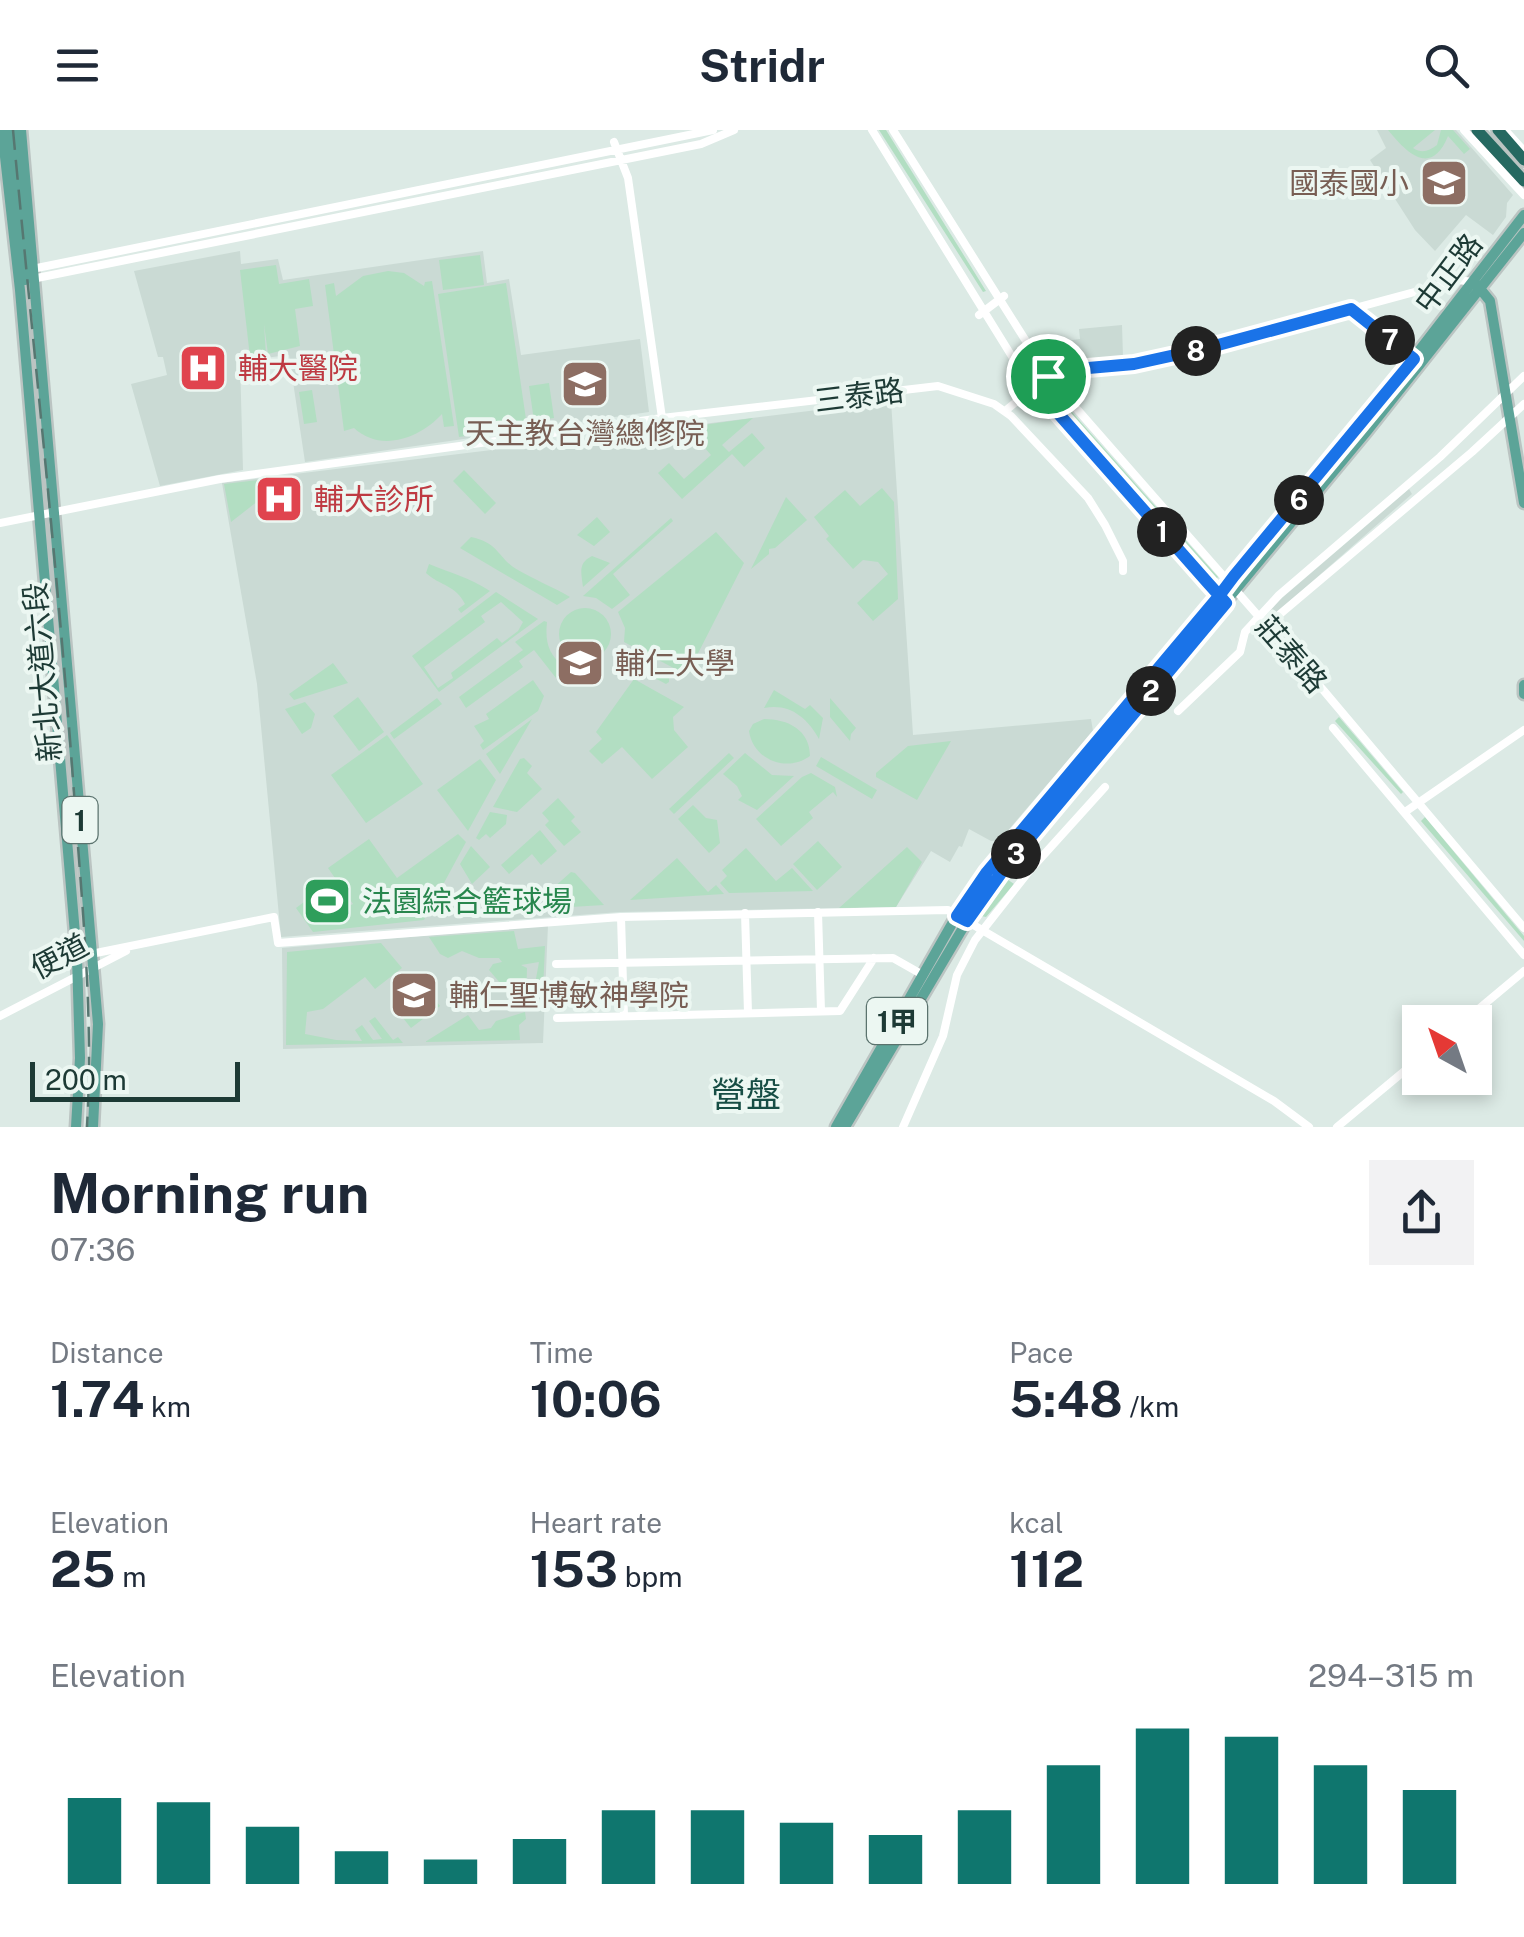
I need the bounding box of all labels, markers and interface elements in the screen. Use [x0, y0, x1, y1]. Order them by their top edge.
icon: menu [50, 38, 105, 93]
icon: search [1419, 38, 1474, 93]
text: Stridr [699, 39, 825, 92]
school or university icon: 國泰國小 [1418, 157, 1470, 209]
place label: 國泰國小 [1289, 165, 1409, 201]
street label: 中正路 [1407, 226, 1489, 320]
pin: 7 [1365, 315, 1415, 365]
text: 7 [1381, 323, 1399, 356]
pin: 8 [1171, 326, 1221, 376]
pin [1006, 334, 1091, 419]
text: 8 [1187, 334, 1205, 367]
hospital icon: 輔大醫院 [177, 342, 229, 394]
icon: arrive [1021, 349, 1076, 404]
place label: 輔大醫院 [238, 350, 358, 386]
school or university icon: 天主教台灣總修院 [559, 358, 611, 410]
street label: 三泰路 [812, 372, 906, 418]
place label: 天主教台灣總修院 [465, 415, 705, 451]
hospital icon: 輔大診所 [253, 473, 305, 525]
pin: 6 [1274, 475, 1324, 525]
place label: 輔大診所 [314, 481, 434, 517]
text: 6 [1290, 483, 1308, 516]
pin: 1 [1137, 507, 1187, 557]
text: 1 [1156, 515, 1168, 548]
street label: 新北大道六段 [16, 581, 68, 763]
street label: 莊泰路 [1249, 608, 1335, 700]
school or university icon: 輔仁大學 [554, 637, 606, 689]
place label: 輔仁大學 [615, 645, 735, 681]
pin: 2 [1126, 666, 1176, 716]
text: 2 [1142, 674, 1160, 707]
road number: 1 [62, 797, 98, 843]
pin: 3 [991, 829, 1041, 879]
text: 3 [1007, 837, 1025, 870]
sports icon: 法園綜合籃球場 [301, 875, 353, 927]
place label: 法園綜合籃球場 [362, 883, 572, 919]
street label: 便道 [24, 926, 94, 986]
school or university icon: 輔仁聖博敏神學院 [388, 969, 440, 1021]
place label: 輔仁聖博敏神學院 [449, 977, 689, 1013]
road number: 1甲 [867, 998, 927, 1044]
north arrow [1402, 1005, 1492, 1095]
map controls [1402, 1005, 1492, 1095]
scale bar [30, 1057, 240, 1101]
text: 200 m [45, 1063, 127, 1096]
district label: 營盤 [711, 1074, 781, 1115]
button: share [1369, 1160, 1474, 1265]
text: Morning run [50, 1161, 369, 1225]
text: 07:36 [50, 1231, 135, 1268]
text: Distance [50, 1336, 164, 1369]
text: Time [530, 1336, 593, 1369]
text: Pace [1009, 1336, 1073, 1369]
text: 1.74 [50, 1369, 144, 1428]
text: 10:06 [530, 1369, 662, 1428]
text: 5:48 [1009, 1369, 1123, 1428]
text: km [144, 1390, 191, 1423]
text: /km [1123, 1390, 1179, 1423]
text: Elevation [50, 1506, 169, 1539]
text: Heart rate [530, 1506, 662, 1539]
text: kcal [1009, 1506, 1063, 1539]
text: 25 [50, 1539, 116, 1598]
text: 153 [530, 1539, 618, 1598]
text: 112 [1009, 1539, 1084, 1598]
text: m [116, 1560, 147, 1593]
text: bpm [618, 1560, 682, 1593]
text: Elevation [50, 1657, 186, 1694]
text: 294–315 m [1308, 1657, 1474, 1694]

